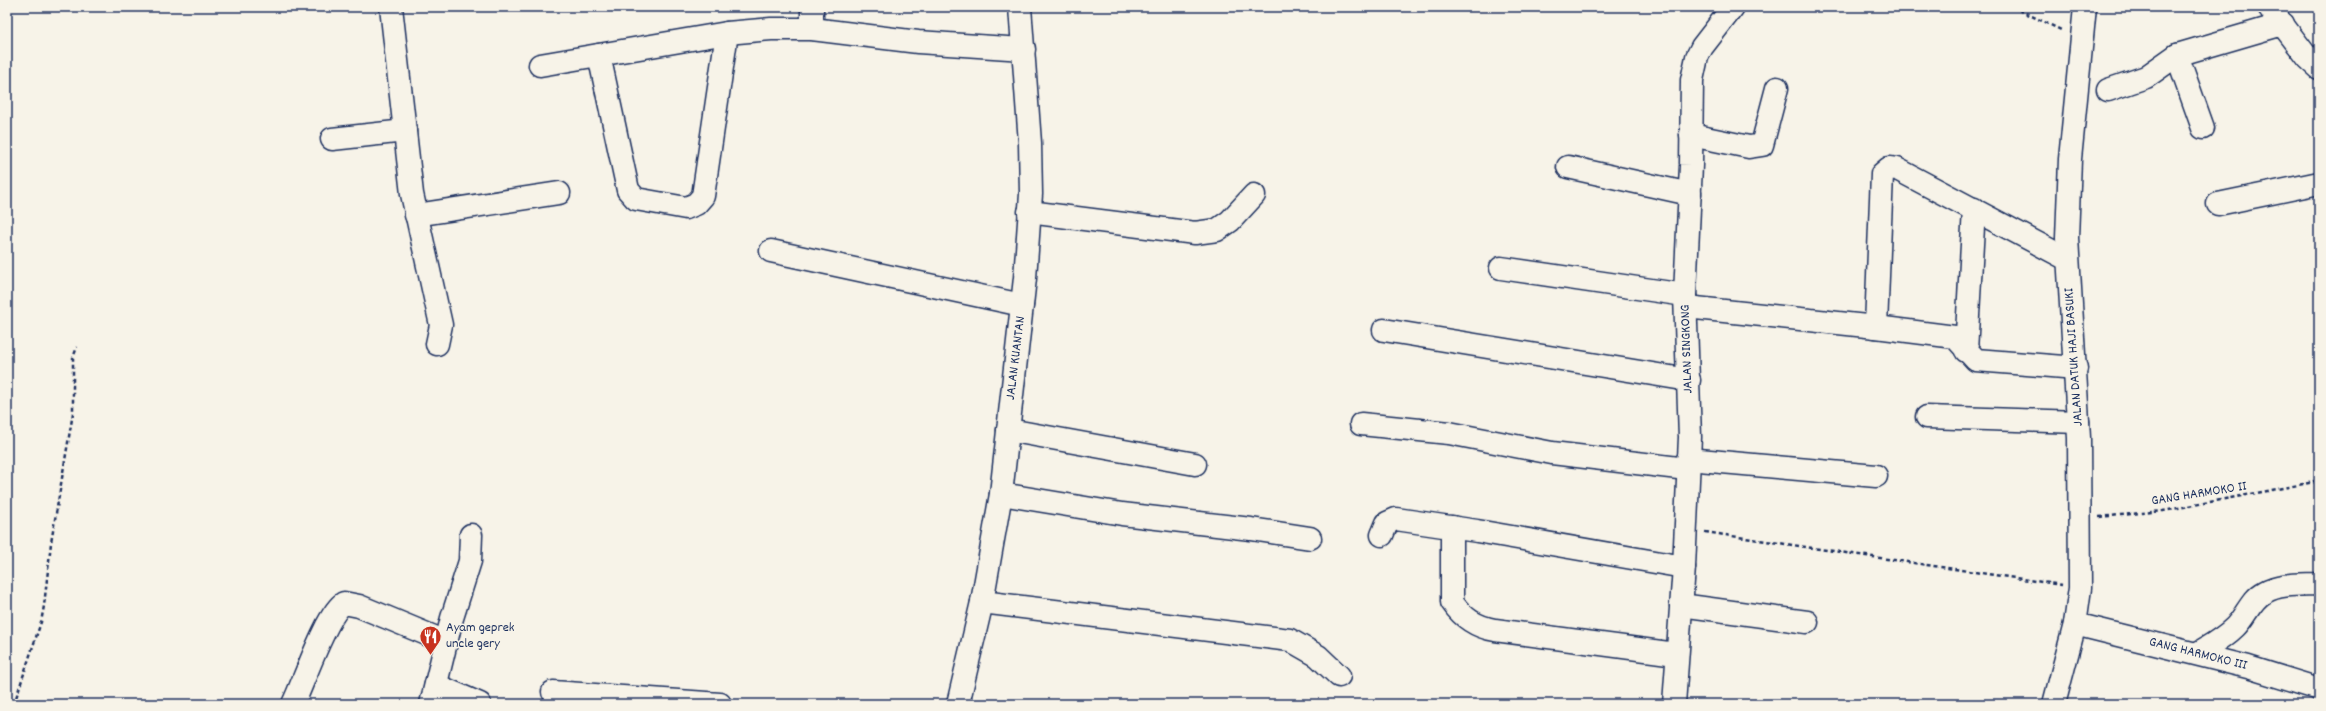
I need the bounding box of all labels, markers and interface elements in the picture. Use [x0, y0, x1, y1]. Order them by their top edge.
street label: JALAN DATUK HAJI BASUKI [2059, 287, 2089, 427]
street label: JALAN SINGKONG [1675, 304, 1699, 394]
street label: JALAN KUANTAN [1001, 315, 1031, 401]
street label: GANG HARMOKO II [2150, 476, 2249, 511]
place label: Ayam geprek uncle gery [446, 618, 515, 654]
restaurant icon: Ayam geprek uncle gery [418, 623, 444, 656]
street label: GANG HARMOKO III [2147, 632, 2250, 676]

